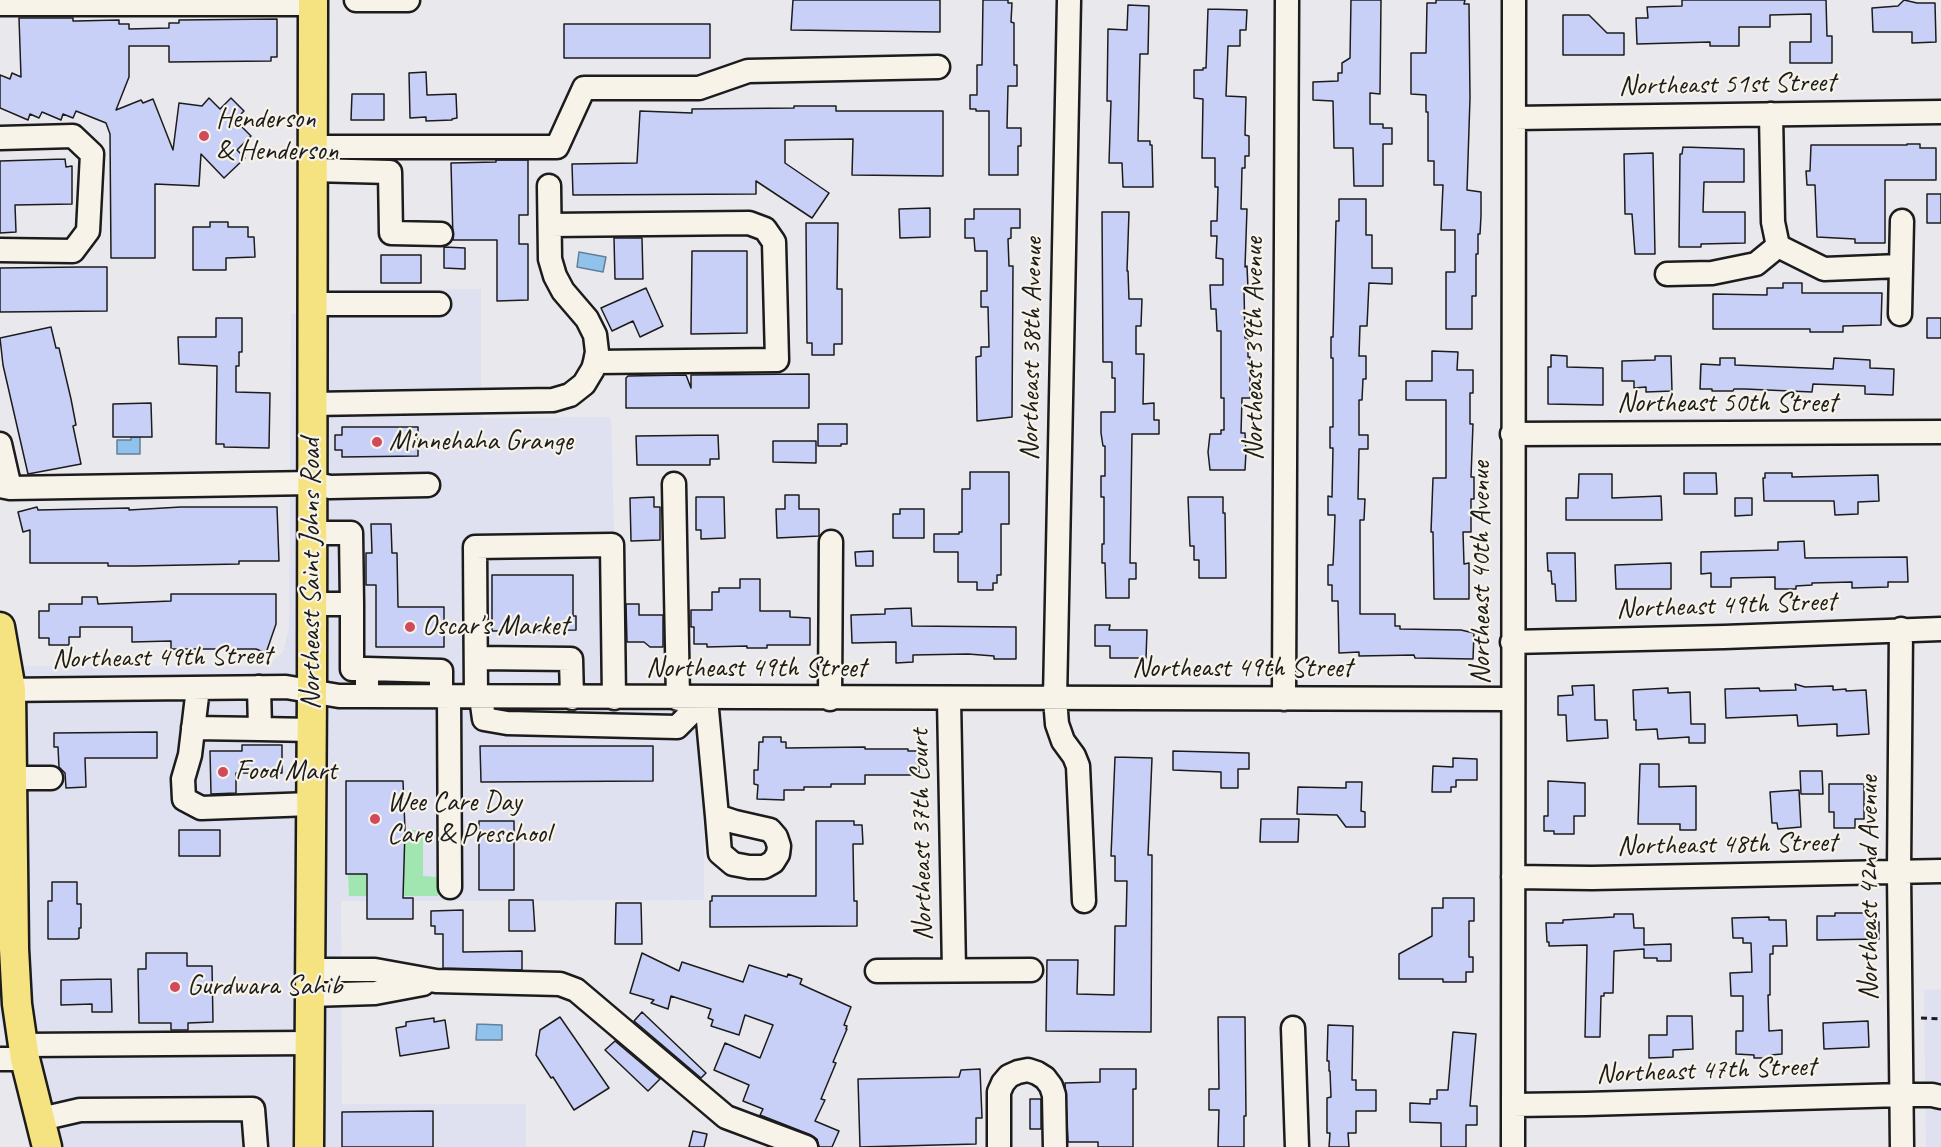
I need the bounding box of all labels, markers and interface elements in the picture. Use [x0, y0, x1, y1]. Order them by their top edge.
street label: Northeast 51st Street [1618, 66, 1836, 104]
place label: Henderson & Henderson [216, 103, 338, 169]
marker: Henderson & Henderson [197, 129, 211, 143]
street label: Northeast 38th Avenue [1013, 237, 1051, 461]
street label: Northeast 39th Avenue [1238, 237, 1272, 461]
street label: Northeast 50th Street [1617, 387, 1837, 421]
place label: Minnehaha Grange [389, 425, 573, 459]
marker: Minnehaha Grange [370, 435, 384, 449]
street label: Northeast Saint Johns Road [295, 438, 329, 710]
street label: Northeast 40th Avenue [1465, 461, 1499, 685]
street label: Northeast 49th Street [1616, 585, 1836, 627]
place label: Oscar's Market [422, 610, 569, 644]
marker: Oscar's Market [403, 620, 417, 634]
street label: Northeast 49th Street [52, 639, 272, 677]
street label: Northeast 49th Street [646, 652, 866, 686]
street label: Northeast 49th Street [1132, 652, 1352, 686]
street label: Northeast 37th Court [903, 729, 941, 941]
place label: Food Mart [235, 755, 336, 789]
marker: Food Mart [216, 765, 230, 779]
street label: Northeast 42nd Avenue [1853, 776, 1887, 1000]
place label: Wee Care Day Care & Preschool [387, 786, 551, 852]
marker: Wee Care Day Care & Preschool [368, 812, 382, 826]
street label: Northeast 48th Street [1617, 826, 1837, 864]
place label: Gurdwara Sahib [187, 970, 342, 1004]
marker: Gurdwara Sahib [168, 980, 182, 994]
street label: Northeast 47th Street [1596, 1050, 1816, 1092]

